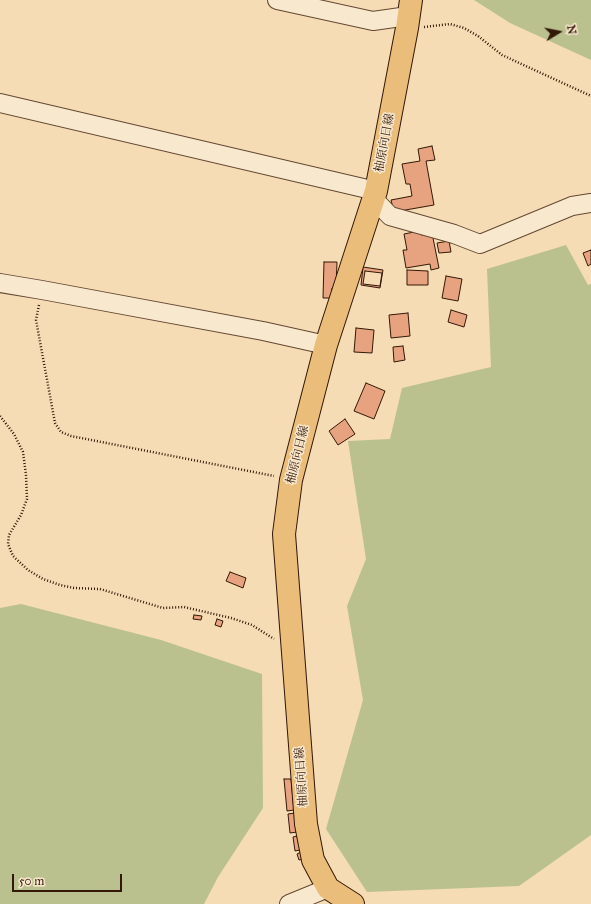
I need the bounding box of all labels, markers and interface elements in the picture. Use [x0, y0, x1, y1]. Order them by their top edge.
north arrow [539, 12, 579, 52]
text: N [564, 24, 579, 36]
street label: 柚原向日線 [372, 112, 398, 174]
street label: 柚原向日線 [284, 424, 312, 486]
street label: 柚原向日線 [293, 747, 311, 807]
scale bar [14, 866, 124, 892]
text: 50 m [19, 874, 44, 888]

